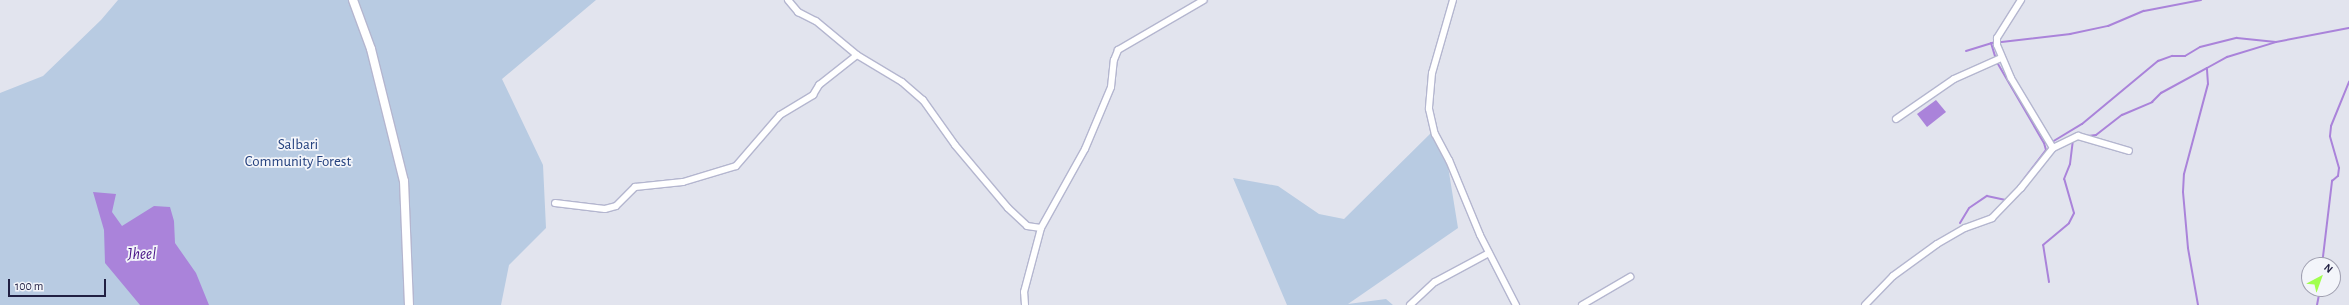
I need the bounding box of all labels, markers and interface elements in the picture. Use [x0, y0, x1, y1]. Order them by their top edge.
park label: Salbari Community Forest [245, 135, 351, 170]
water label: Jheel [128, 244, 156, 264]
north arrow [2301, 257, 2341, 297]
text: N [2322, 262, 2335, 275]
scale bar [10, 271, 108, 297]
text: 100 m [15, 280, 43, 292]

